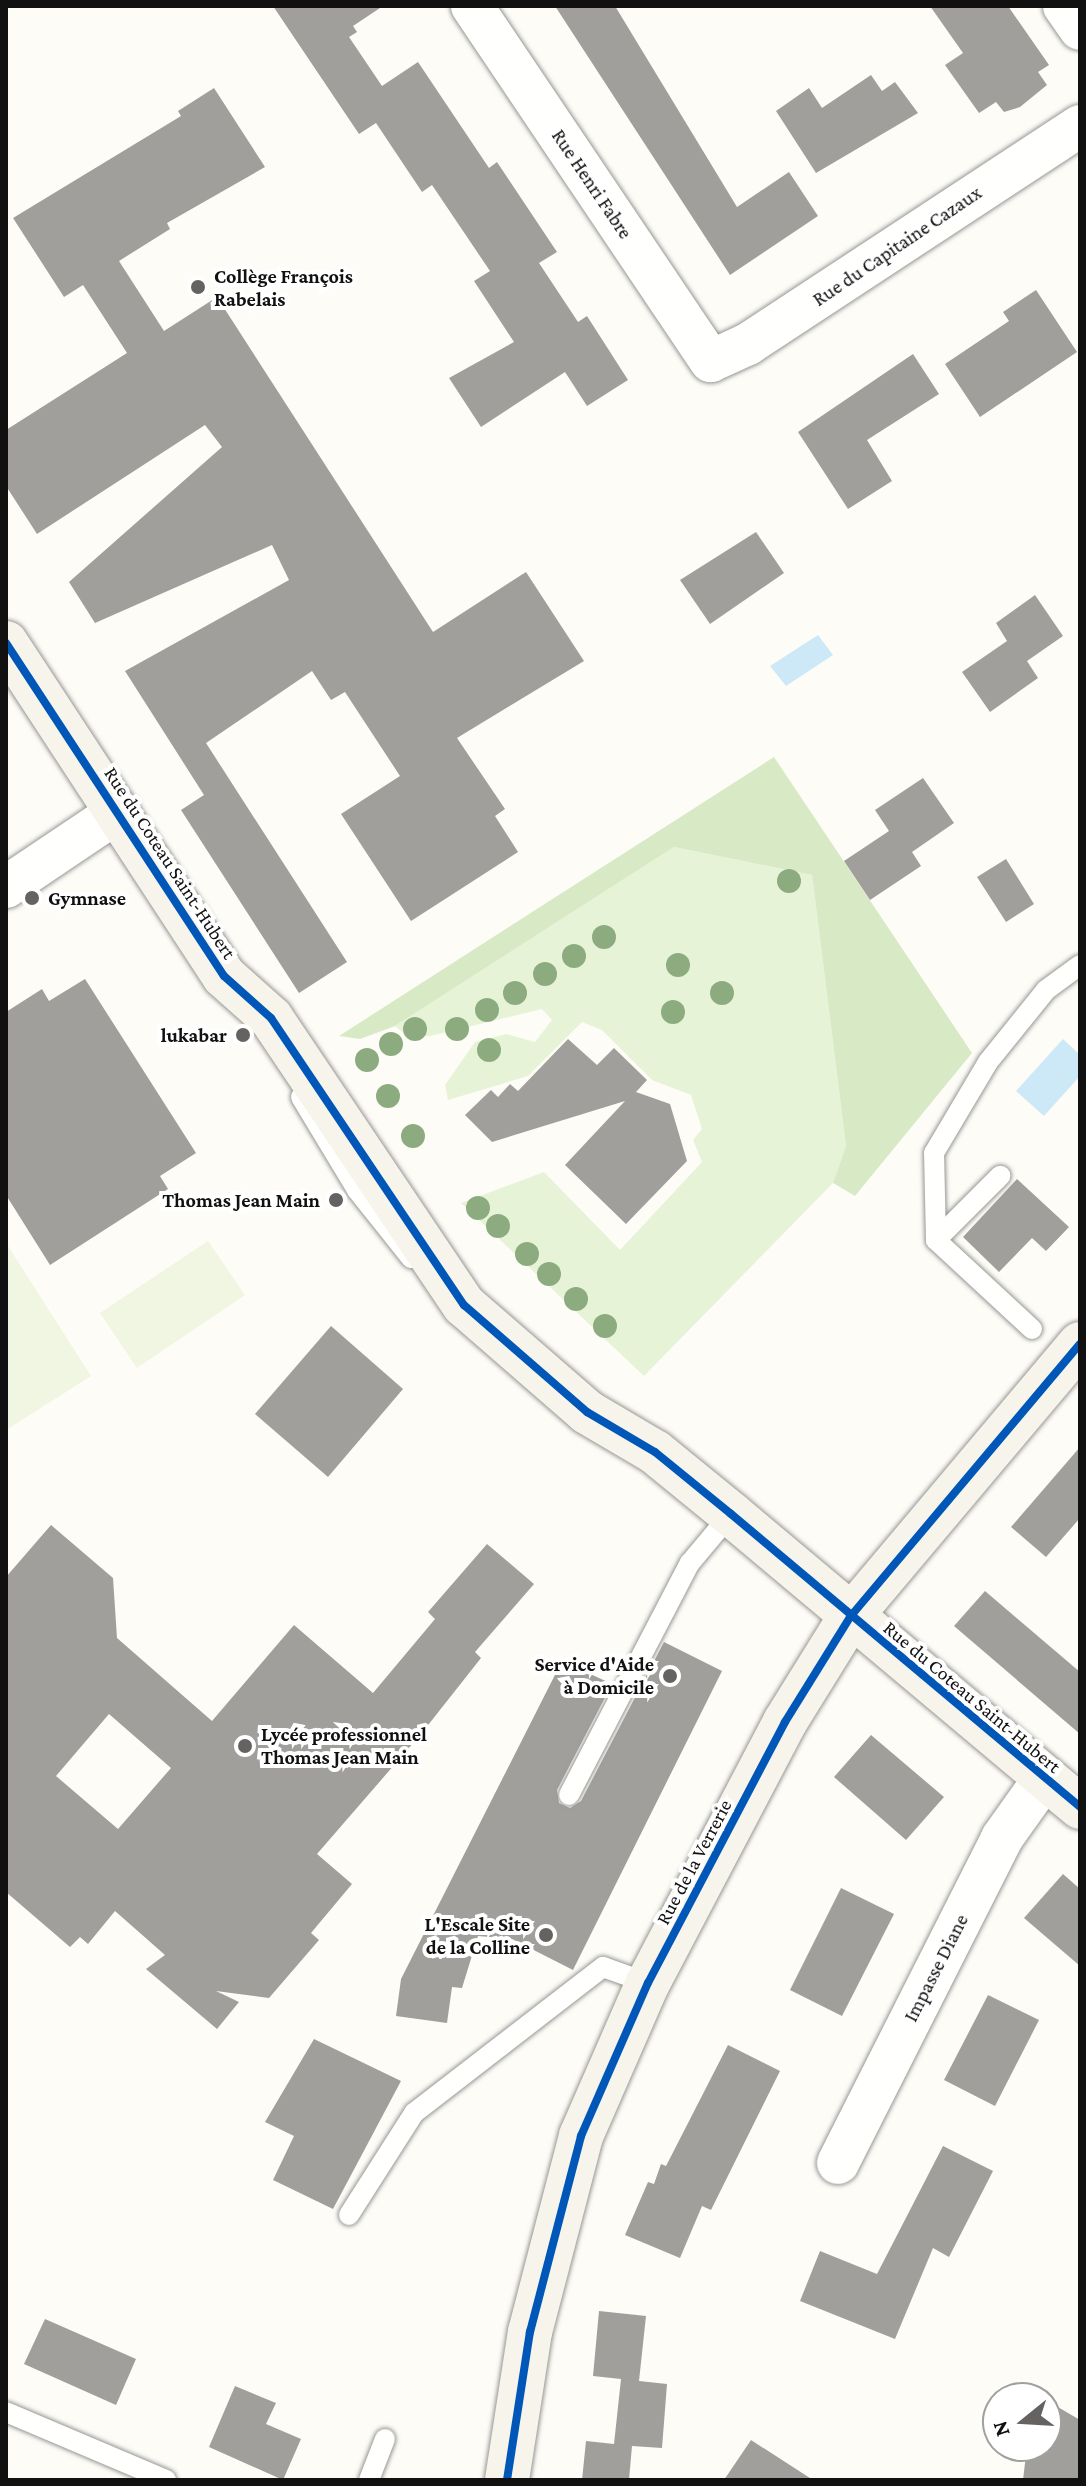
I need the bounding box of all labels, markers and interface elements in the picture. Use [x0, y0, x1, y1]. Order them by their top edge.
street label: Rue Henri Fabre [547, 125, 637, 243]
street label: Rue du Capitaine Cazaux [808, 181, 986, 311]
place label: Collège François Rabelais [214, 264, 353, 311]
marker: Collège François Rabelais [189, 278, 207, 296]
street label: Rue du Coteau Saint-Hubert [99, 762, 241, 964]
place label: Gymnase [48, 886, 126, 910]
marker: Gymnase [23, 889, 41, 907]
place label: lukabar [161, 1023, 227, 1047]
marker: lukabar [234, 1026, 252, 1044]
place label: Thomas Jean Main [162, 1188, 320, 1212]
marker: Thomas Jean Main [327, 1191, 345, 1209]
street label: Rue du Coteau Saint-Hubert [878, 1616, 1066, 1778]
place label: Service d'Aide à Domicile [534, 1652, 654, 1699]
marker: Service d'Aide à Domicile [661, 1667, 679, 1685]
place label: Lycée professionnel Thomas Jean Main [261, 1722, 427, 1769]
marker: Lycée professionnel Thomas Jean Main [236, 1737, 254, 1755]
street label: Rue de la Verrerie [651, 1795, 737, 1929]
street label: Impasse Diane [899, 1910, 973, 2026]
place label: L'Escale Site de la Colline [424, 1912, 530, 1959]
marker: L'Escale Site de la Colline [537, 1926, 555, 1944]
north arrow [982, 2382, 1062, 2462]
text: N [986, 2418, 1015, 2440]

